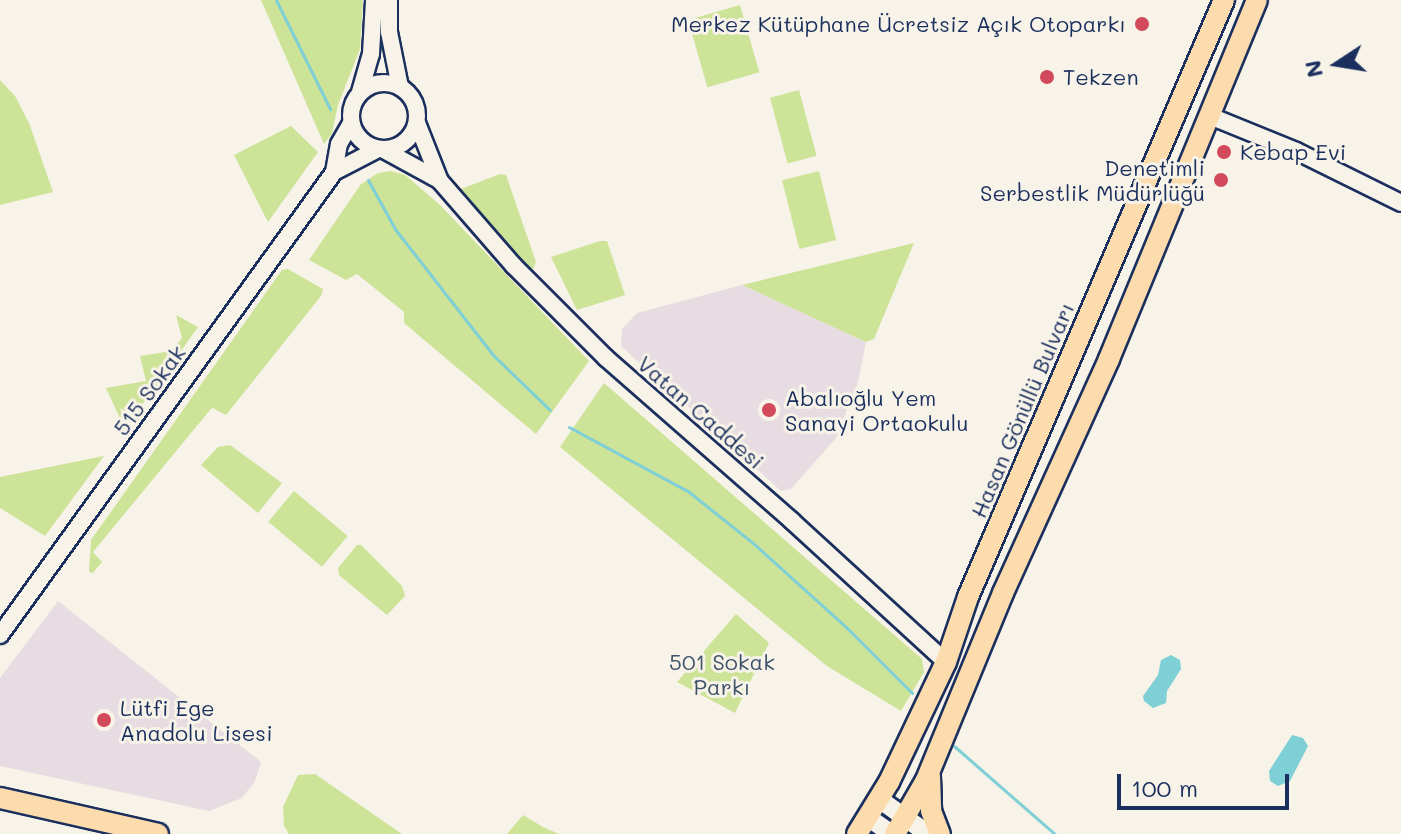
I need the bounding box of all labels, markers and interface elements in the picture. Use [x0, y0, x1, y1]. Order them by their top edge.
place label: Merkez Kütüphane Ücretsiz Açık Otoparkı [671, 11, 1126, 37]
marker: Merkez Kütüphane Ücretsiz Açık Otoparkı [1133, 15, 1151, 33]
north arrow [1297, 24, 1377, 104]
text: N [1297, 58, 1329, 80]
place label: Tekzen [1063, 64, 1139, 90]
marker: Tekzen [1038, 68, 1056, 86]
place label: Kebap Evi [1240, 139, 1346, 165]
marker: Kebap Evi [1215, 143, 1233, 161]
place label: Denetimli Serbestlik Müdürlüğü [980, 154, 1205, 206]
marker: Denetimli Serbestlik Müdürlüğü [1212, 171, 1230, 189]
street label: Hasan Gönüllü Bulvarı [965, 298, 1079, 522]
street label: 515 Sokak [107, 340, 191, 440]
street label: Vatan Caddesi [632, 350, 770, 474]
place label: Abalıoğlu Yem Sanayi Ortaokulu [785, 384, 968, 436]
marker: Abalıoğlu Yem Sanayi Ortaokulu [760, 401, 778, 419]
park label: 501 Sokak Parkı [669, 648, 775, 700]
place label: Lütfi Ege Anadolu Lisesi [120, 694, 273, 746]
marker: Lütfi Ege Anadolu Lisesi [95, 711, 113, 729]
scale bar [1121, 758, 1293, 808]
text: 100 m [1131, 772, 1198, 803]

